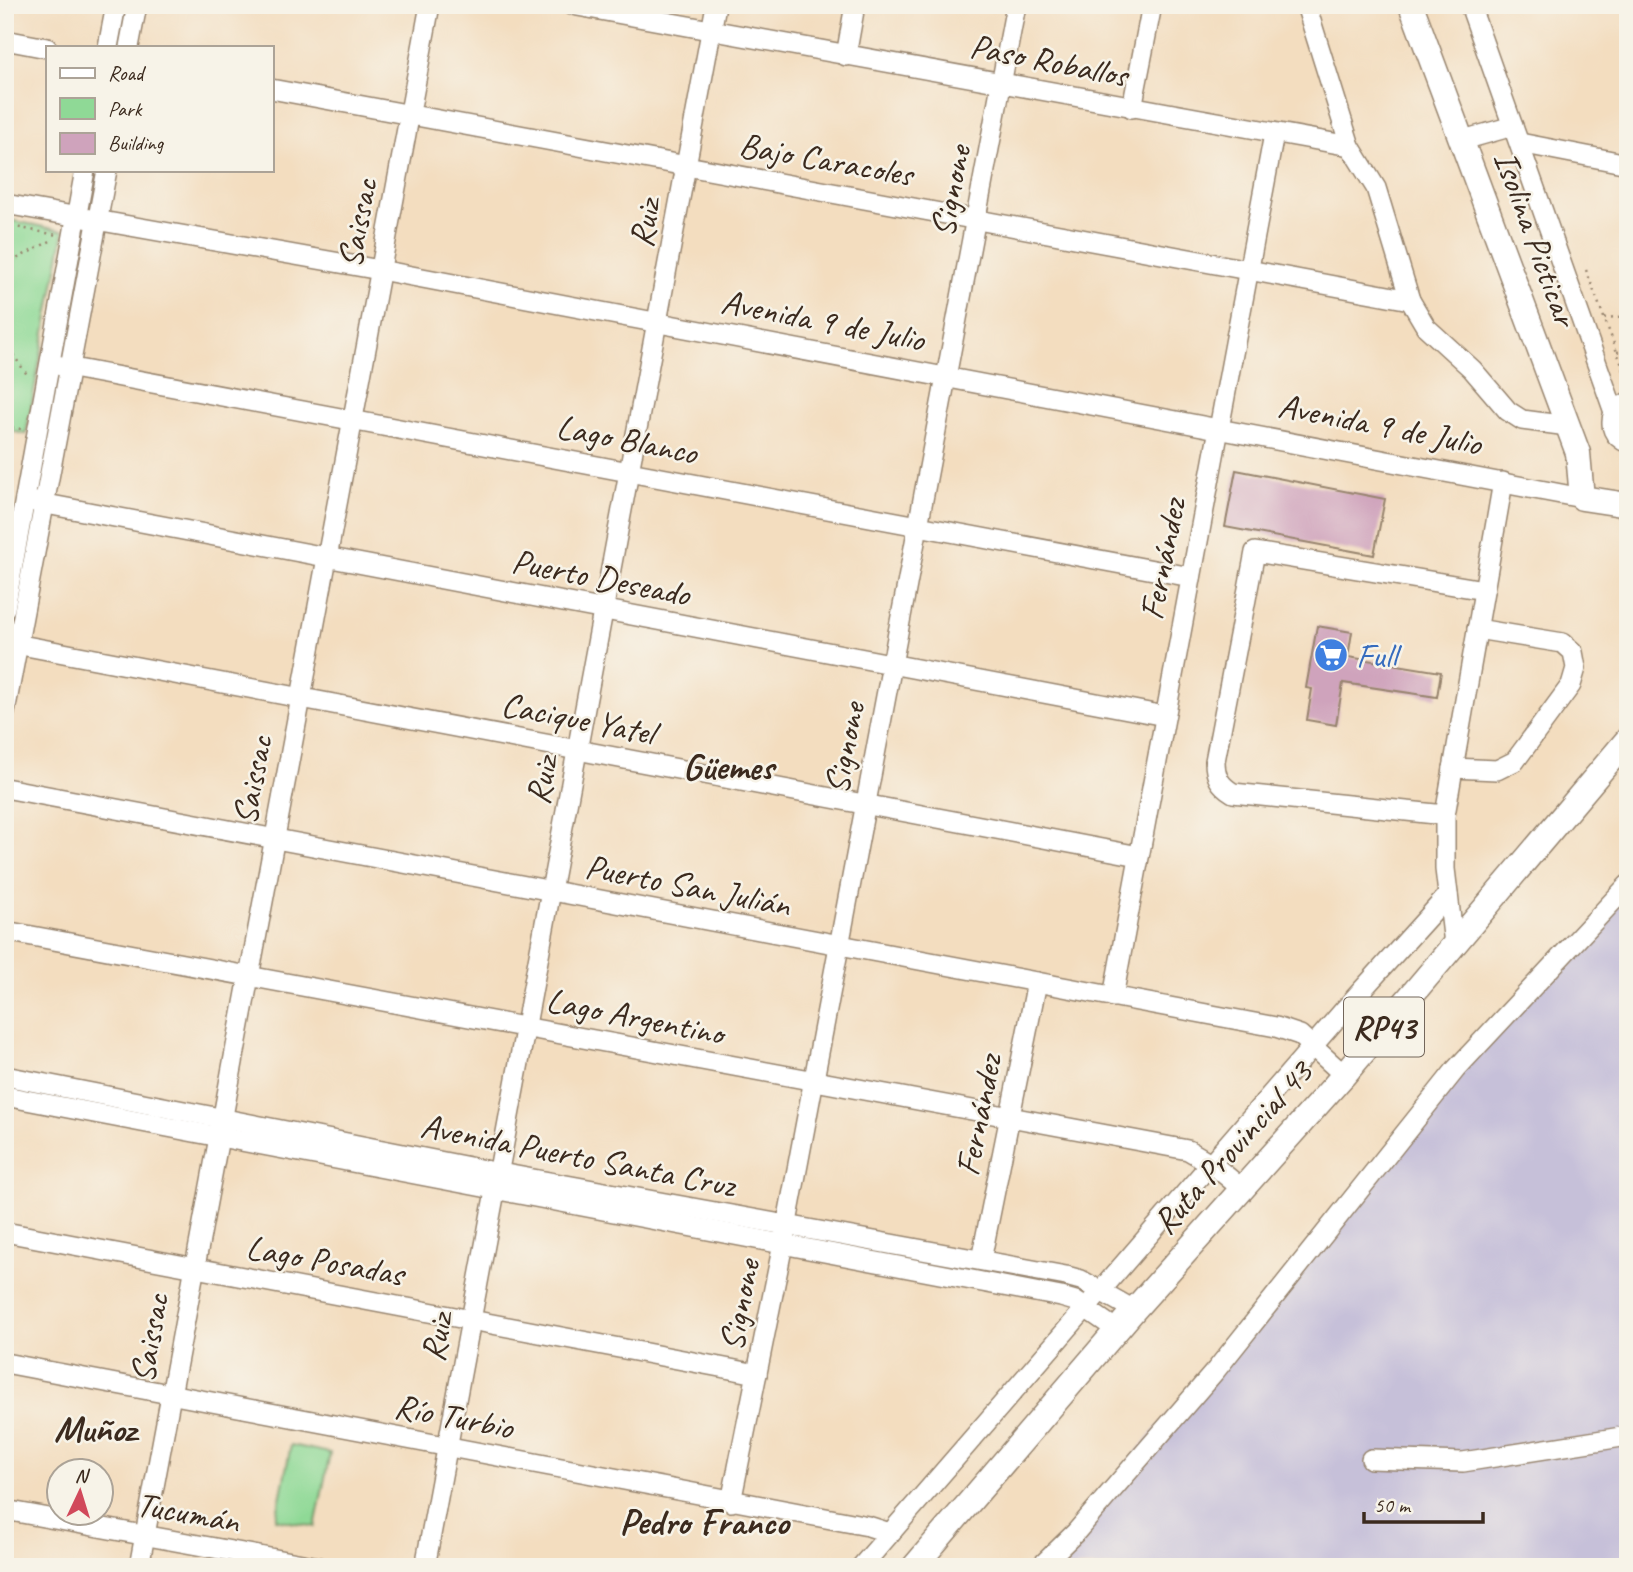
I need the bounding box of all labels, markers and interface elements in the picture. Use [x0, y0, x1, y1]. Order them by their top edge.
street label: Paso Roballos [966, 23, 1134, 98]
legend [46, 46, 273, 172]
text: Road [108, 60, 147, 86]
text: Park [108, 96, 143, 122]
street label: Bajo Caracoles [736, 122, 919, 197]
text: Building [108, 130, 165, 156]
street label: Signone [920, 139, 982, 241]
street label: Isolina Picticar [1483, 145, 1589, 335]
street label: Saissac [327, 174, 388, 271]
street label: Ruiz [618, 191, 672, 251]
street label: Avenida 9 de Julio [718, 279, 930, 362]
street label: Avenida 9 de Julio [1275, 383, 1487, 466]
street label: Lago Blanco [553, 404, 703, 475]
street label: Fernández [1129, 493, 1197, 623]
street label: Puerto Deseado [508, 538, 695, 617]
place label: Full [1356, 633, 1403, 678]
supermarket icon: Full [1312, 636, 1350, 674]
street label: Cacique Yatel [498, 682, 664, 757]
street label: Signone [814, 696, 876, 798]
street label: Saissac [222, 731, 283, 828]
district label: Güemes [683, 743, 777, 790]
street label: Ruiz [515, 748, 569, 808]
street label: Puerto San Julián [582, 844, 795, 928]
street label: Lago Argentino [543, 977, 731, 1056]
road number: RP43 [1344, 998, 1424, 1056]
street label: Fernández [945, 1049, 1013, 1179]
street label: Ruta Provincial 43 [1143, 1049, 1324, 1244]
street label: Avenida Puerto Santa Cruz [417, 1103, 741, 1208]
street label: Lago Posadas [243, 1225, 410, 1297]
street label: Signone [709, 1253, 771, 1355]
street label: Saissac [120, 1289, 180, 1386]
street label: Ruiz [410, 1305, 464, 1365]
street label: Río Turbio [391, 1383, 518, 1450]
district label: Muñoz [54, 1405, 140, 1452]
north arrow [46, 1456, 116, 1526]
text: N [74, 1464, 91, 1489]
street label: Tucumán [133, 1481, 244, 1544]
scale bar [1364, 1481, 1482, 1525]
text: 50 m [1374, 1492, 1412, 1518]
district label: Pedro Franco [619, 1498, 791, 1545]

